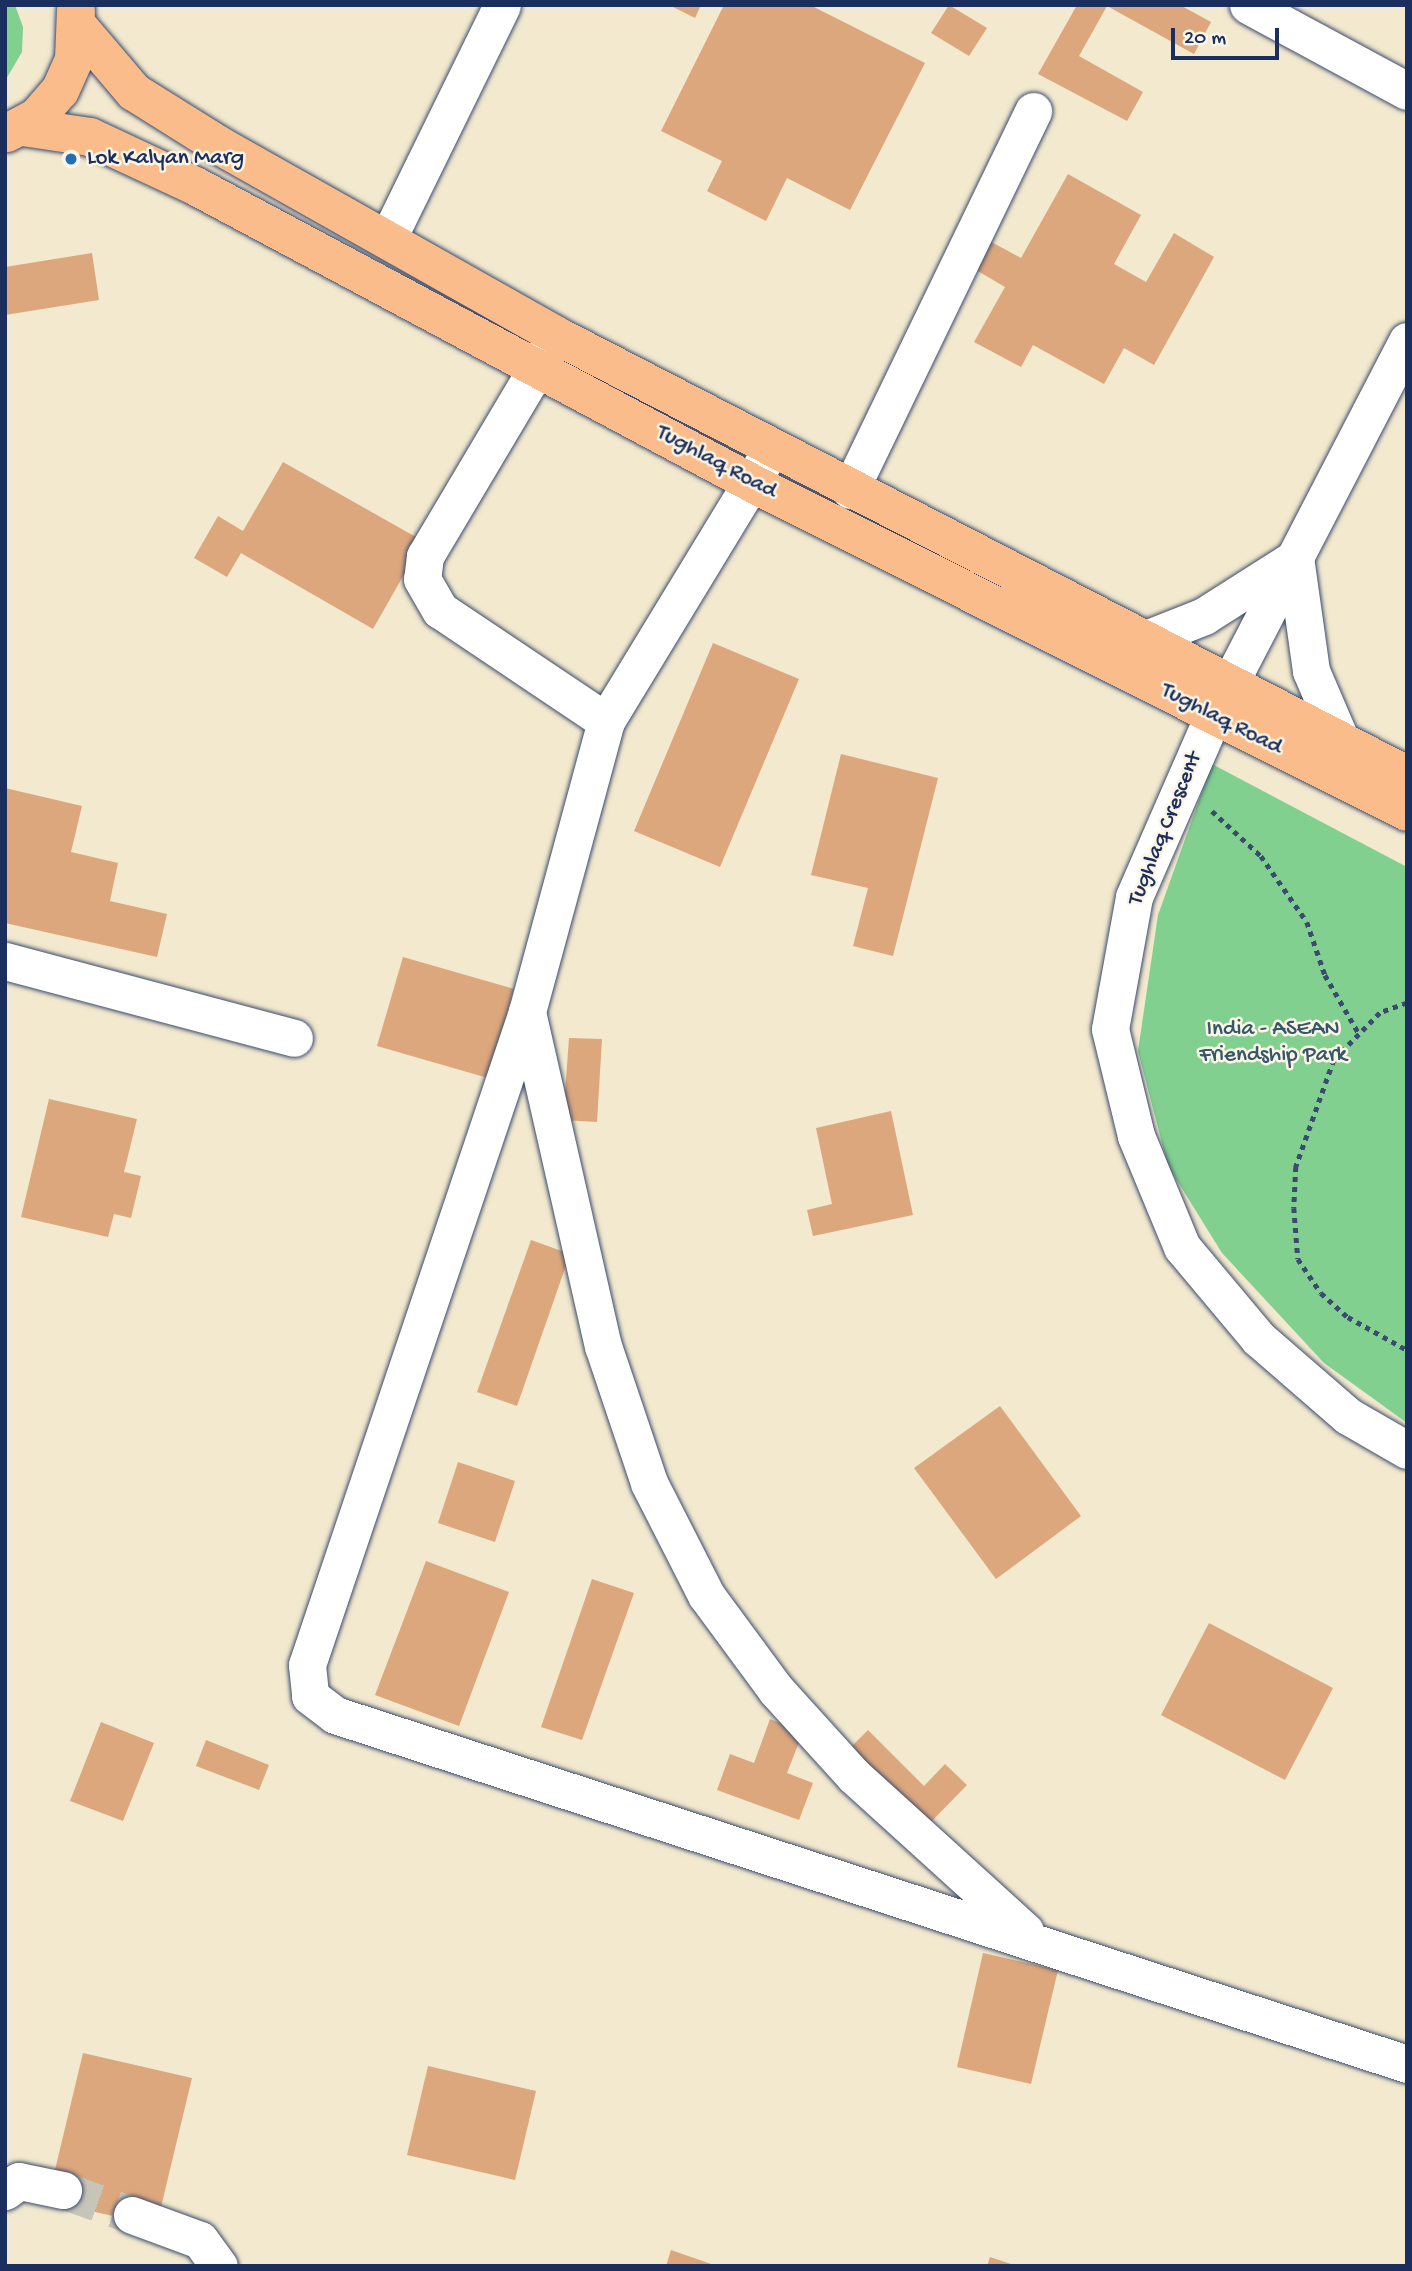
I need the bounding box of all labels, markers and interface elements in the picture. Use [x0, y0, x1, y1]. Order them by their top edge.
scale bar [1174, 14, 1282, 58]
text: 20 m [1184, 27, 1226, 52]
place label: Lok Kalyan Marg [87, 145, 244, 173]
marker: Lok Kalyan Marg [61, 149, 81, 169]
street label: Tughlaq Road [651, 420, 781, 506]
street label: Tughlaq Road [1156, 678, 1286, 762]
street label: Tughlaq Crescent [1123, 748, 1209, 910]
park label: India - ASEAN Friendship Park [1199, 1016, 1347, 1070]

